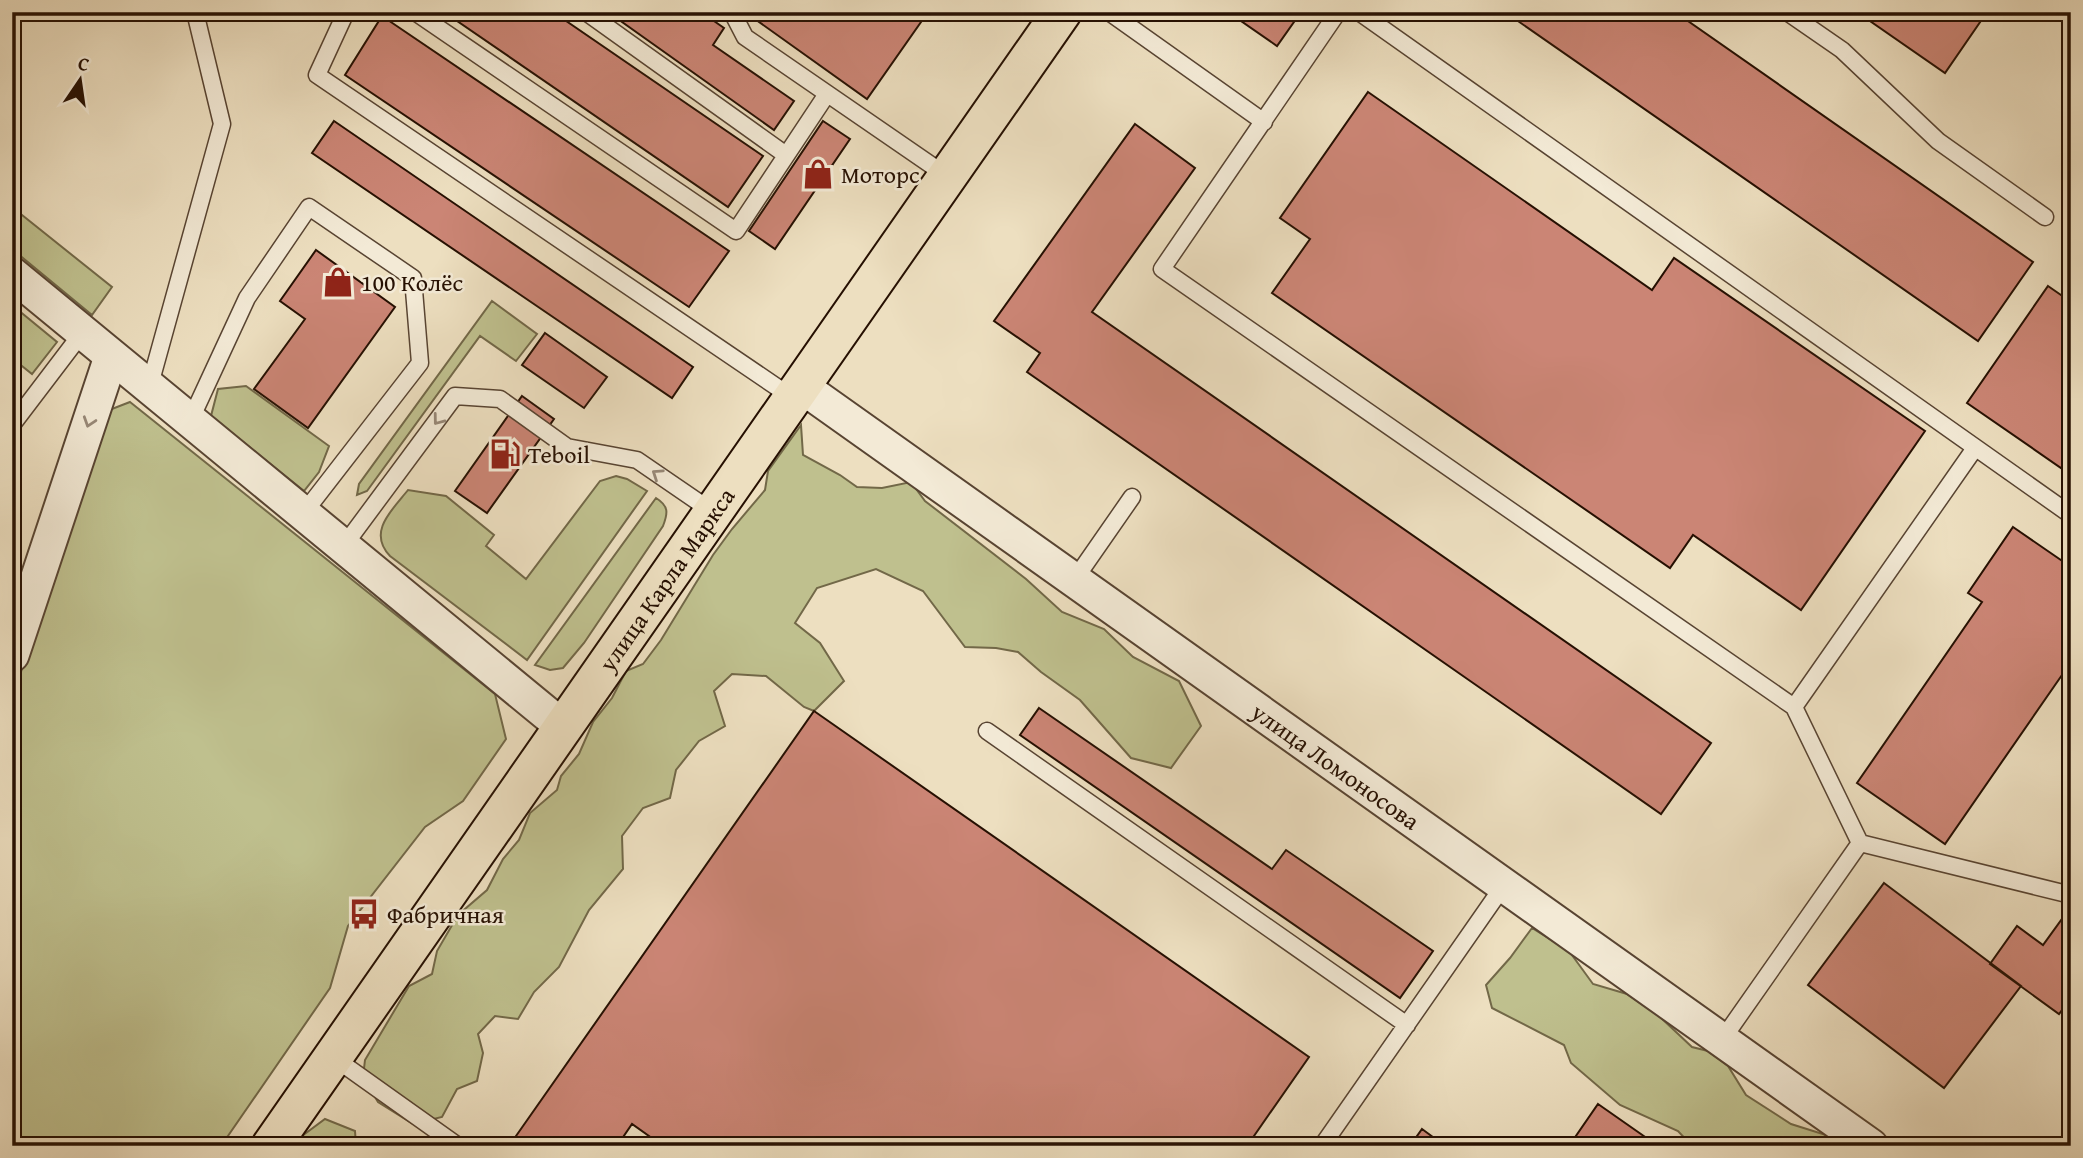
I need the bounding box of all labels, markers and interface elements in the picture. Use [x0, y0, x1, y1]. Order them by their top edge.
north arrow [46, 46, 116, 116]
text: С [75, 49, 92, 78]
shop icon: Моторс [801, 157, 835, 191]
place label: Моторс [841, 157, 920, 192]
shop icon: 100 Колёс [321, 265, 355, 299]
place label: 100 Колёс [361, 265, 463, 300]
one-way arrow [433, 412, 446, 424]
one-way arrow [83, 415, 98, 427]
fuel station icon: Teboil [488, 437, 522, 471]
place label: Teboil [528, 437, 590, 472]
one-way arrow [652, 469, 665, 482]
street label: улица Карла Маркса [589, 480, 743, 679]
street label: улица Ломоносова [1244, 693, 1428, 838]
bus stop icon: Фабричная [347, 897, 381, 931]
place label: Фабричная [387, 897, 504, 932]

